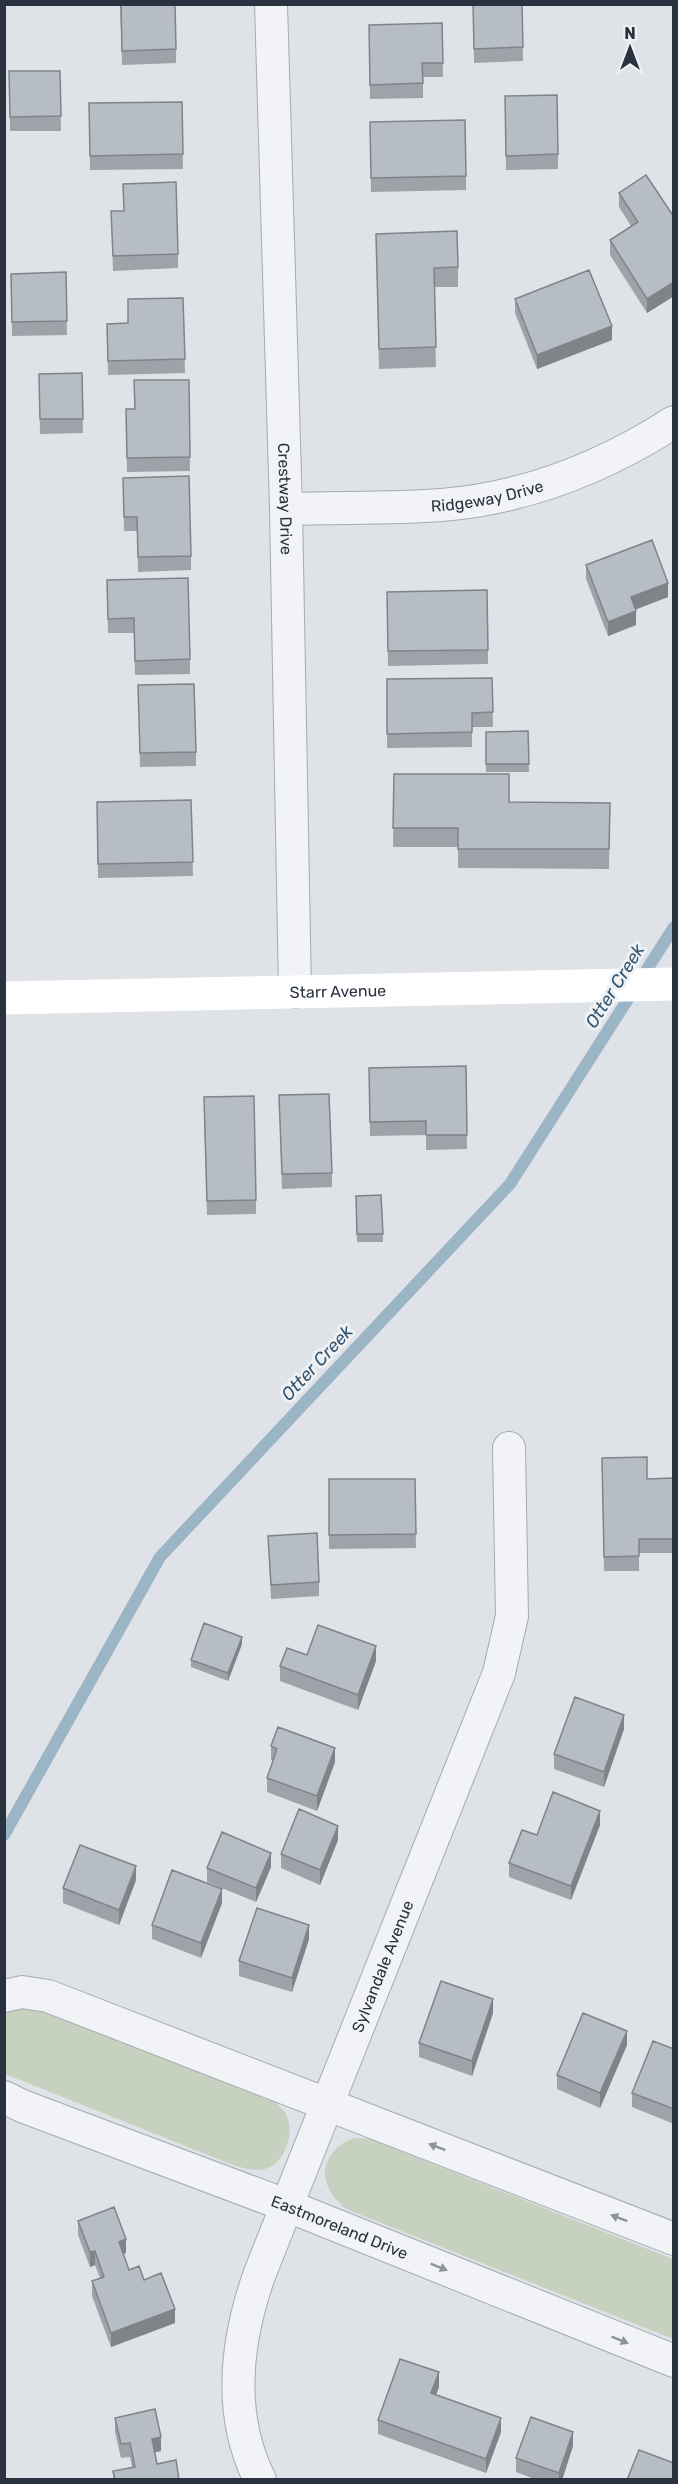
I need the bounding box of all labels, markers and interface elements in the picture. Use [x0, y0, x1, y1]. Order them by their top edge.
north arrow [600, 18, 660, 78]
text: N [624, 24, 636, 43]
street label: Crestway Drive [275, 442, 296, 555]
street label: Ridgeway Drive [430, 476, 546, 515]
water label: Otter Creek [580, 939, 650, 1032]
street label: Starr Avenue [290, 981, 386, 1002]
water label: Otter Creek [277, 1320, 358, 1405]
street label: Sylvandale Avenue [347, 1897, 417, 2035]
one-way arrow [428, 2142, 446, 2152]
street label: Eastmoreland Drive [269, 2191, 411, 2263]
one-way arrow [610, 2213, 628, 2222]
one-way arrow [431, 2262, 449, 2272]
one-way arrow [612, 2335, 630, 2345]

